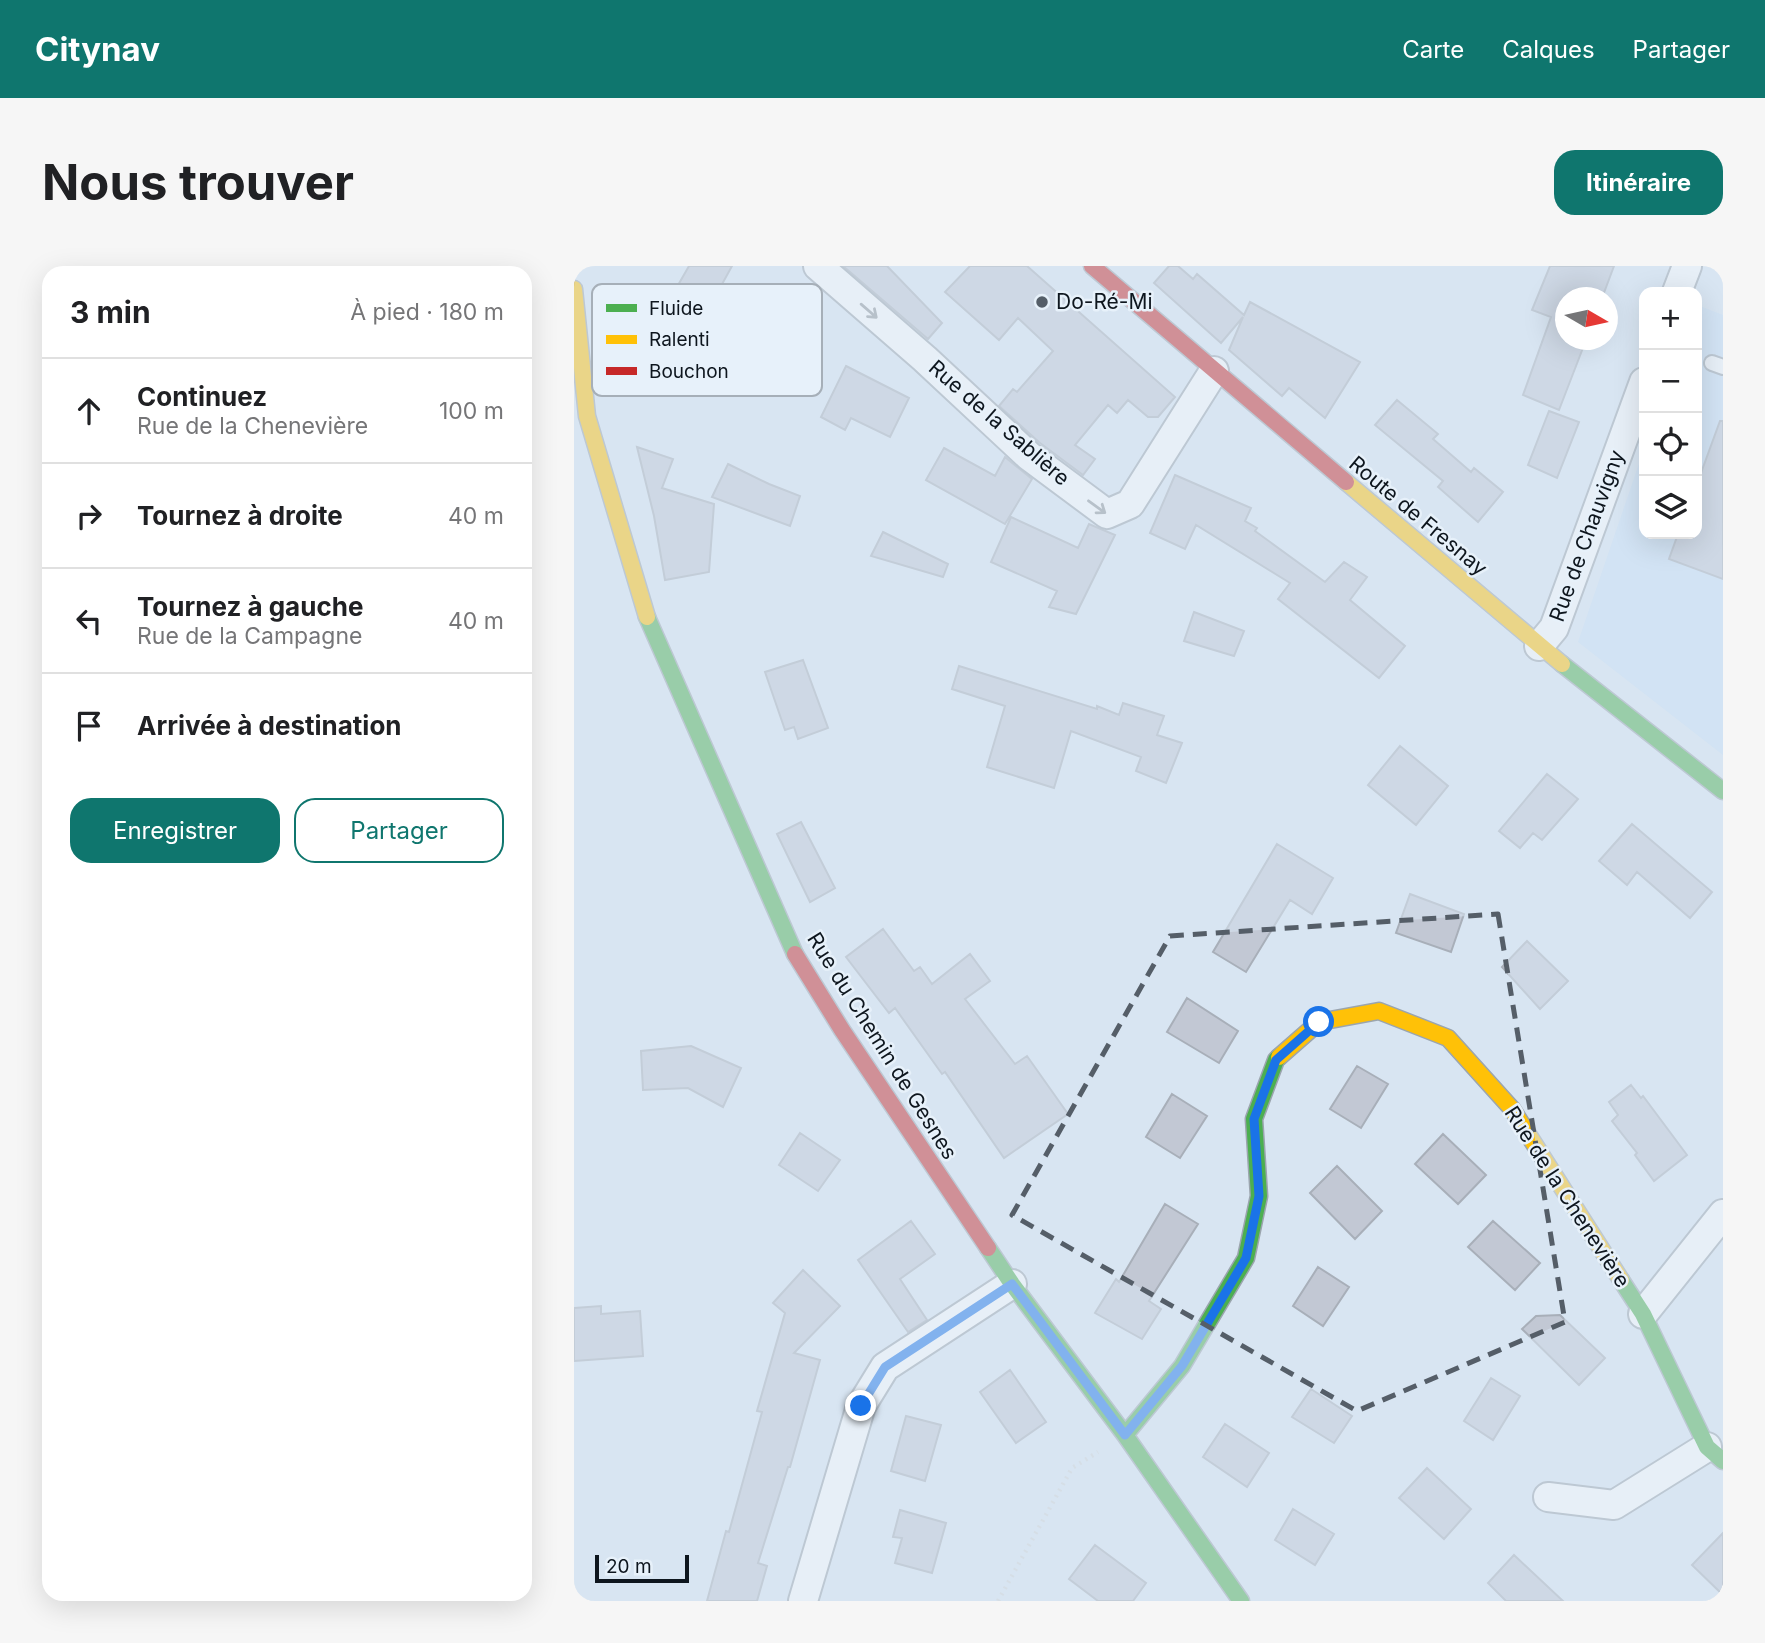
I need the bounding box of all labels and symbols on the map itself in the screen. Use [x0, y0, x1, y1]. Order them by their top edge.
legend [592, 284, 822, 396]
north arrow [1555, 287, 1618, 350]
place label: Do-Ré-Mi [1056, 289, 1153, 314]
marker: Do-Ré-Mi [1034, 294, 1050, 310]
text: Fluide [649, 297, 703, 320]
one-way arrow [860, 303, 878, 319]
text: Ralenti [649, 328, 710, 351]
street label: Rue de la Sablière [924, 355, 1075, 491]
text: Bouchon [649, 360, 729, 383]
street label: Rue de Chauvigny [1544, 446, 1629, 625]
street label: Route de Fresnay [1344, 451, 1493, 581]
one-way arrow [1087, 500, 1106, 514]
street label: Rue du Chemin de Gesnes [802, 928, 963, 1164]
route start [1303, 1006, 1334, 1037]
street label: Rue de la Chenevière [1499, 1101, 1635, 1292]
route end [845, 1390, 876, 1421]
scale bar [595, 1552, 690, 1584]

